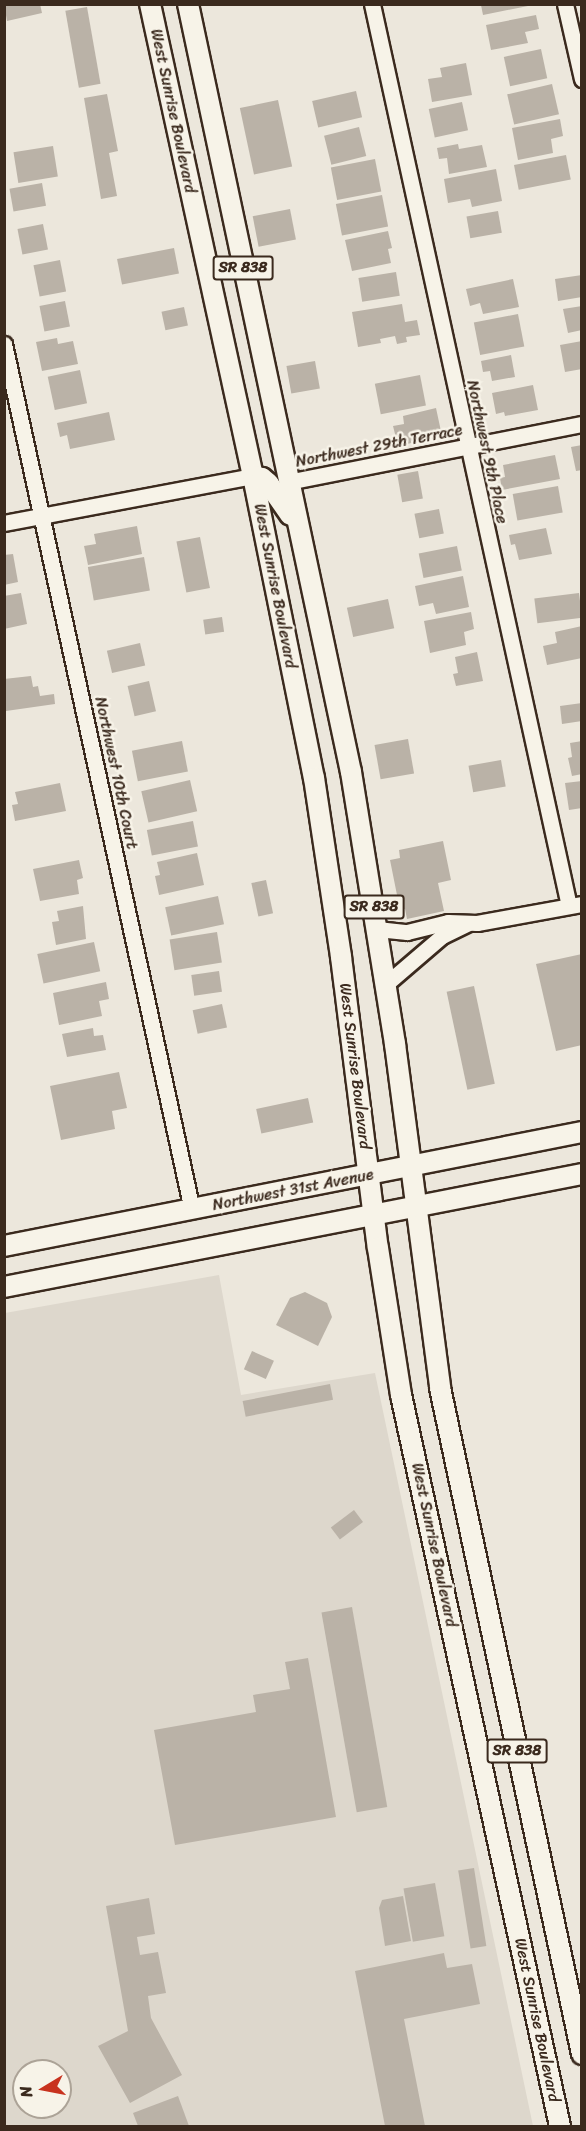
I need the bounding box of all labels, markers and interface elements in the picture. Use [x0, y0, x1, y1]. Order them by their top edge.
street label: West Sunrise Boulevard [146, 28, 200, 194]
road number: SR 838 [212, 256, 274, 280]
street label: Northwest 9th Place [462, 378, 512, 526]
street label: Northwest 29th Terrace [294, 420, 464, 472]
street label: West Sunrise Boulevard [250, 503, 300, 669]
street label: Northwest 10th Court [90, 695, 142, 851]
road number: SR 838 [342, 895, 406, 919]
street label: West Sunrise Boulevard [335, 983, 375, 1149]
street label: Northwest 31st Avenue [211, 1165, 375, 1215]
street label: West Sunrise Boulevard [407, 1462, 461, 1628]
road number: SR 838 [486, 1739, 548, 1763]
street label: West Sunrise Boulevard [510, 1937, 564, 2103]
north arrow [12, 2059, 72, 2119]
text: N [11, 2084, 41, 2100]

